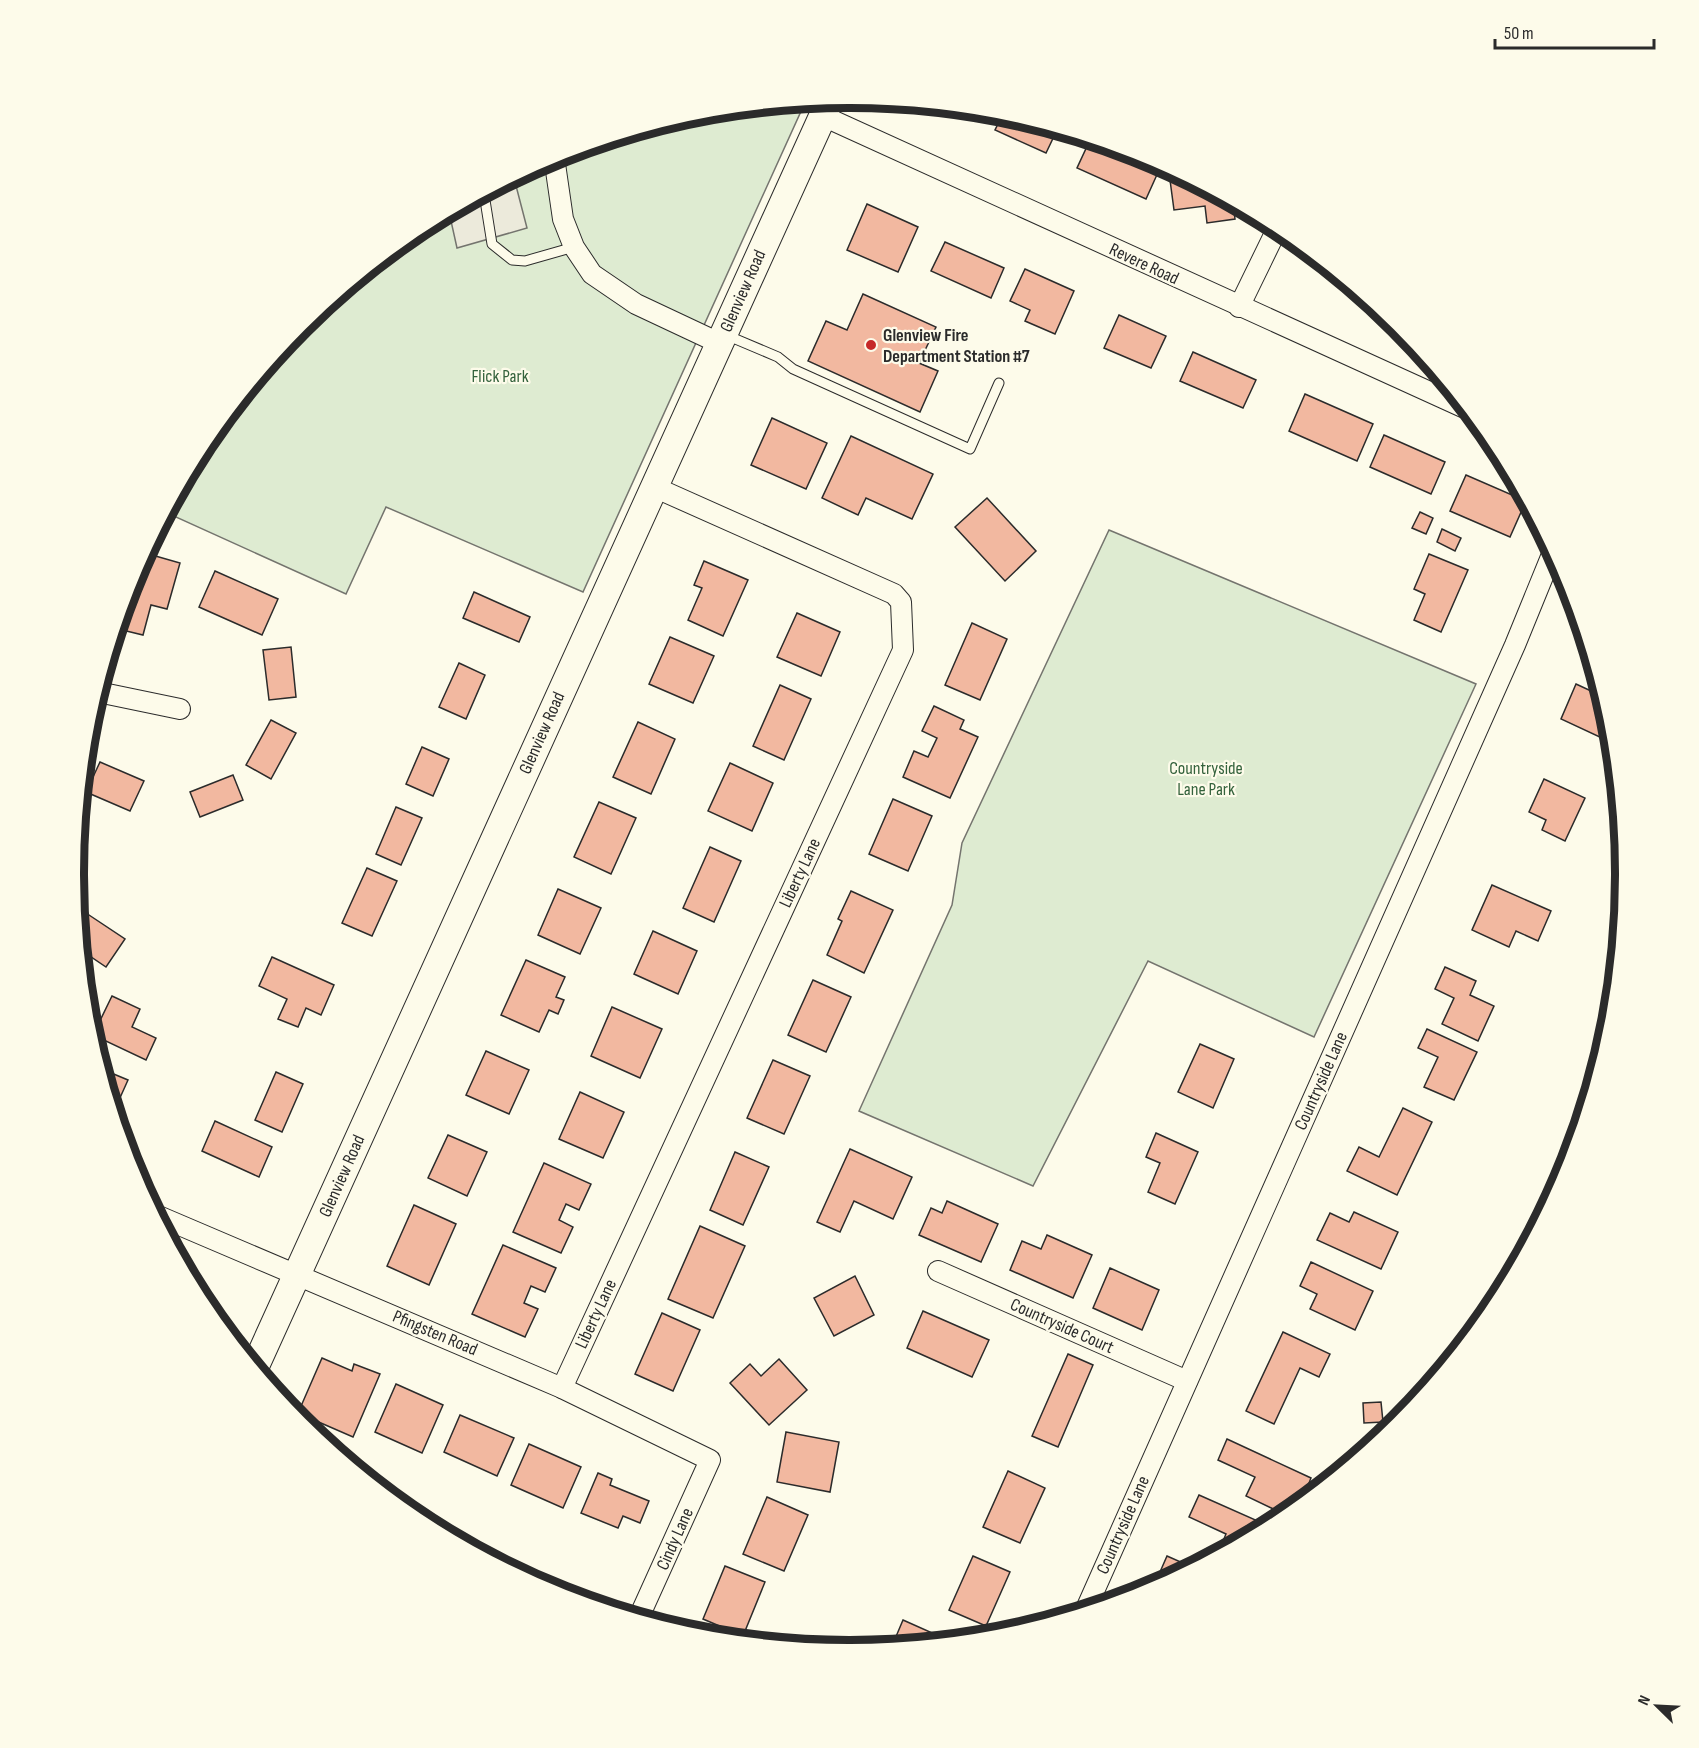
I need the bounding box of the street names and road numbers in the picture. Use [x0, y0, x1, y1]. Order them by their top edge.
street label: Revere Road [1106, 239, 1182, 289]
street label: Glenview Road [716, 247, 770, 335]
street label: Glenview Road [515, 689, 569, 777]
street label: Liberty Lane [775, 835, 825, 911]
street label: Countryside Lane [1290, 1029, 1352, 1133]
street label: Glenview Road [315, 1132, 369, 1220]
street label: Liberty Lane [571, 1276, 621, 1352]
street label: Countryside Court [1007, 1294, 1117, 1358]
street label: Pfingsten Road [389, 1306, 481, 1360]
street label: Countryside Lane [1092, 1473, 1154, 1577]
street label: Cindy Lane [652, 1505, 698, 1573]

